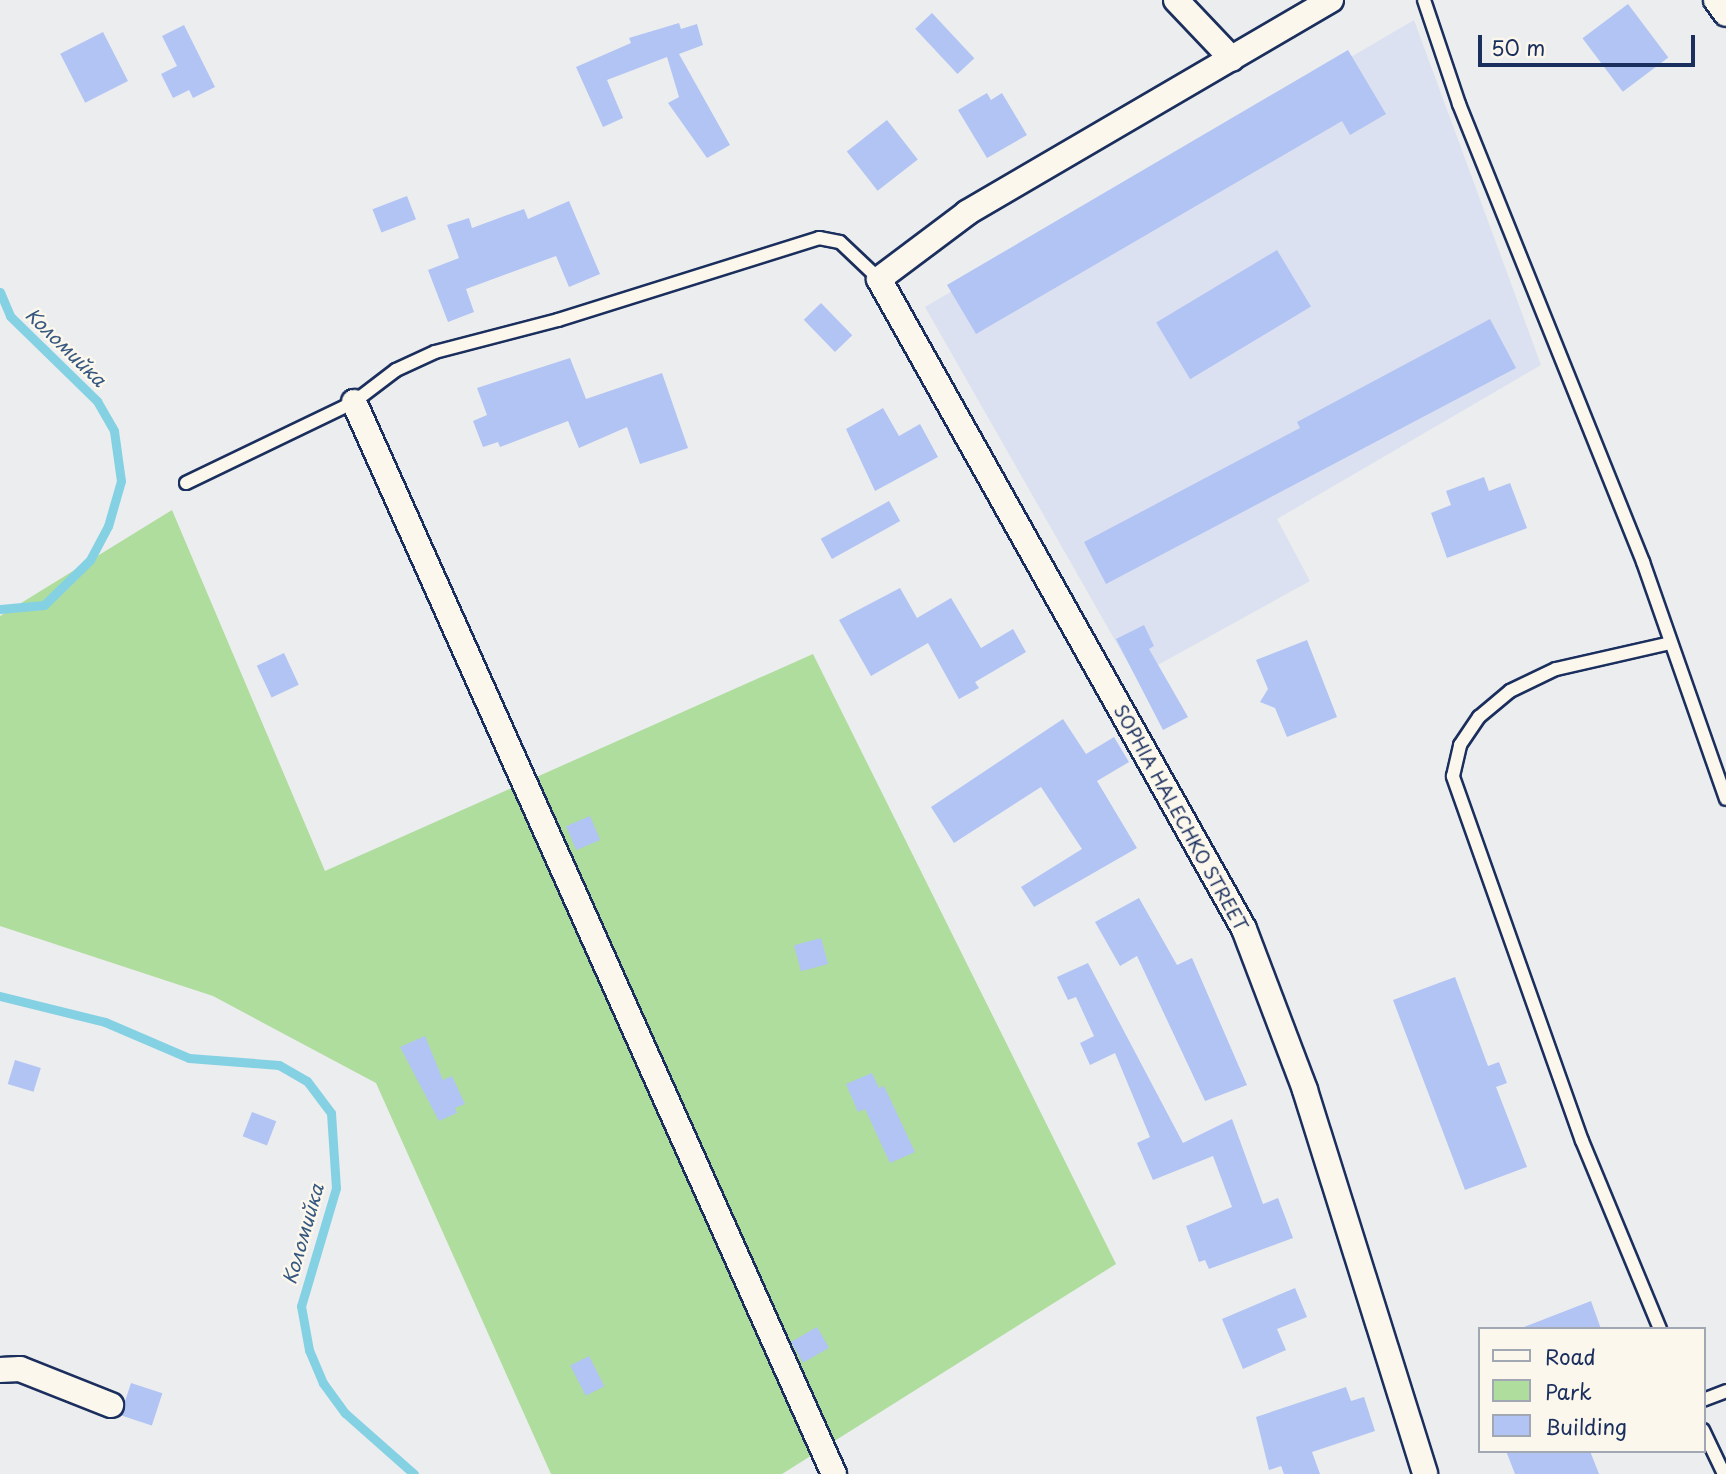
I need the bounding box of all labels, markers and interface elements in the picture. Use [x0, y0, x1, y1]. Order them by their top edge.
scale bar [1481, 21, 1698, 65]
text: 50 m [1491, 31, 1545, 63]
water label: Коломийка [21, 303, 111, 391]
street label: SOPHIA HALECHKO STREET [1109, 701, 1253, 935]
water label: Коломийка [278, 1181, 328, 1287]
legend [1478, 1327, 1705, 1453]
text: Road [1545, 1340, 1596, 1372]
text: Park [1545, 1375, 1592, 1407]
text: Building [1545, 1410, 1627, 1442]

